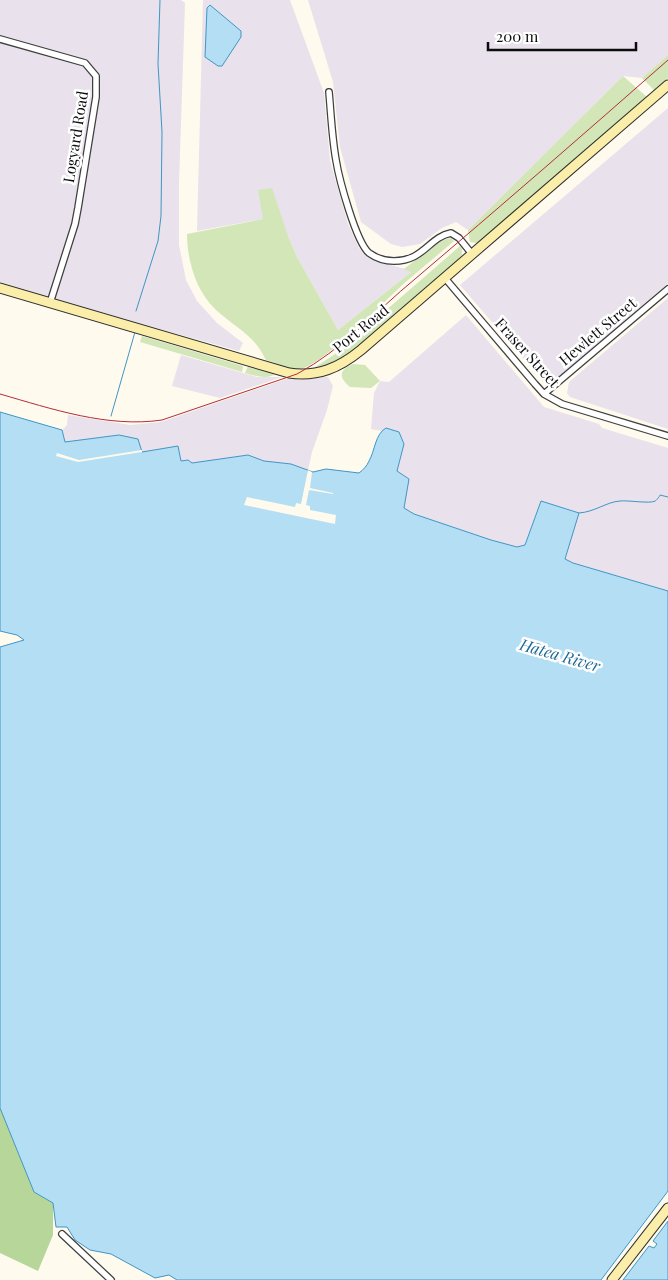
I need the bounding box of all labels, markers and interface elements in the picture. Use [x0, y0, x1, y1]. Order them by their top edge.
scale bar [488, 20, 636, 52]
text: 200 m [496, 26, 539, 46]
street label: Logyard Road [58, 89, 92, 184]
street label: Hewlett Street [554, 293, 641, 370]
street label: Port Road [328, 299, 393, 357]
street label: Fraser Street [491, 313, 565, 392]
water label: Hātea River [517, 633, 604, 676]

